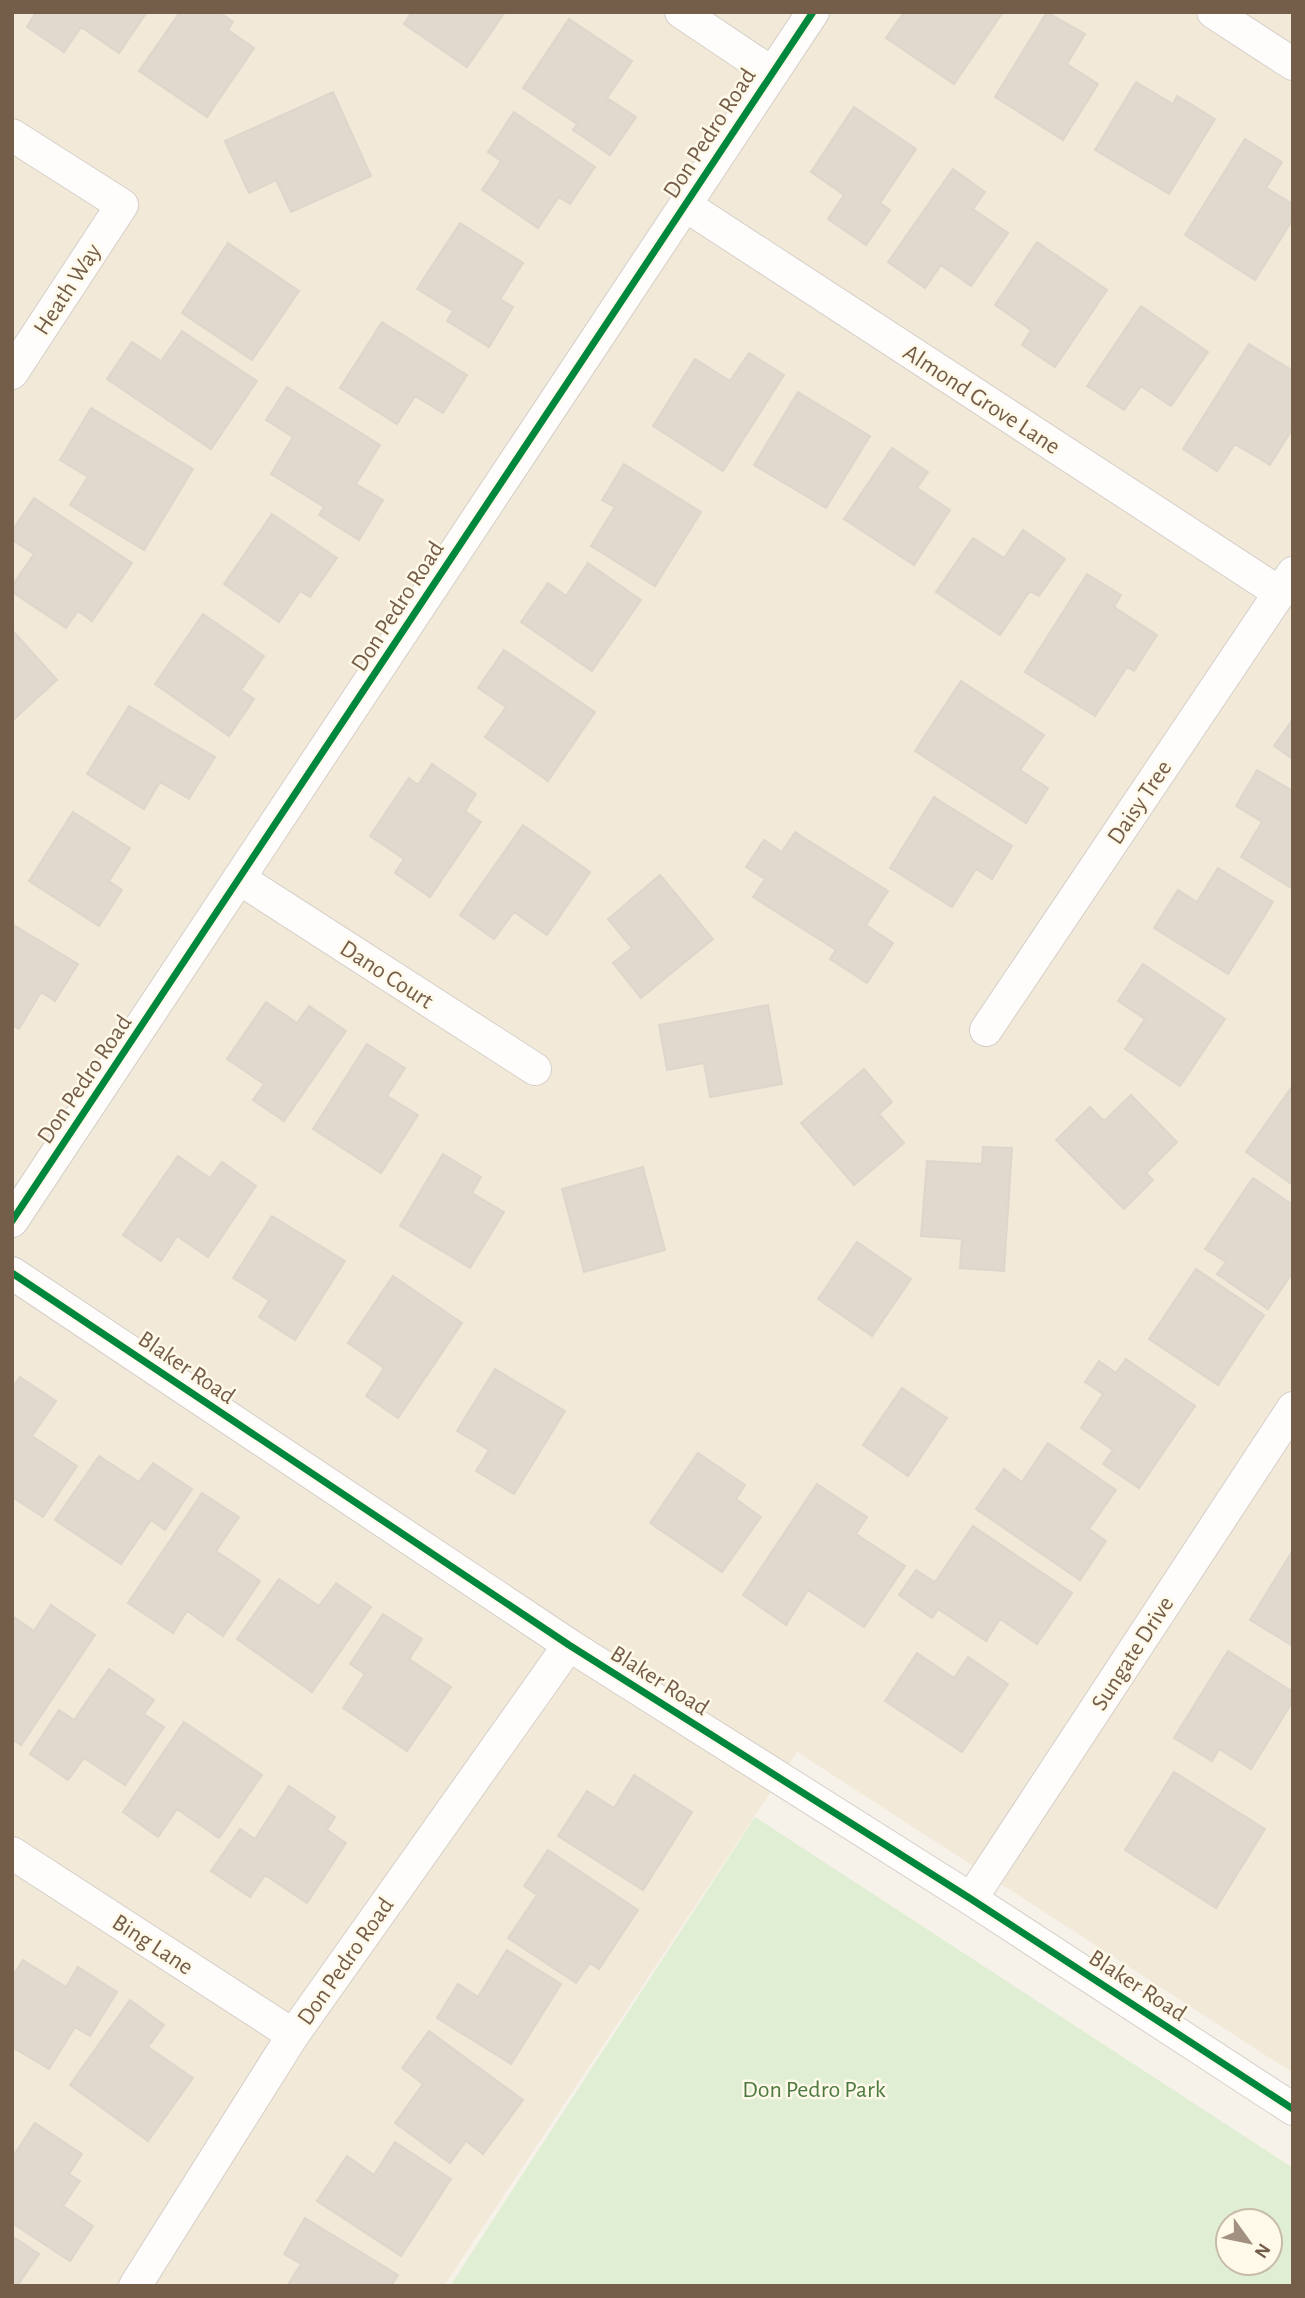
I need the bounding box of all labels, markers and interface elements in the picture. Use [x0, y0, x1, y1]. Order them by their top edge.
street label: Don Pedro Road [659, 64, 761, 203]
street label: Heath Way [30, 240, 106, 339]
street label: Almond Grove Lane [899, 340, 1064, 459]
street label: Don Pedro Road [347, 537, 449, 676]
street label: Daisy Tree [1103, 756, 1177, 849]
street label: Dano Court [336, 936, 438, 1014]
street label: Don Pedro Road [33, 1011, 137, 1148]
street label: Blaker Road [134, 1327, 239, 1409]
street label: Sungate Drive [1087, 1592, 1178, 1715]
street label: Blaker Road [606, 1641, 713, 1720]
street label: Don Pedro Road [293, 1893, 399, 2030]
street label: Bing Lane [108, 1910, 197, 1980]
street label: Blaker Road [1084, 1946, 1191, 2026]
park label: Don Pedro Park [742, 2078, 886, 2102]
north arrow [1214, 2207, 1284, 2277]
text: N [1250, 2240, 1274, 2261]

